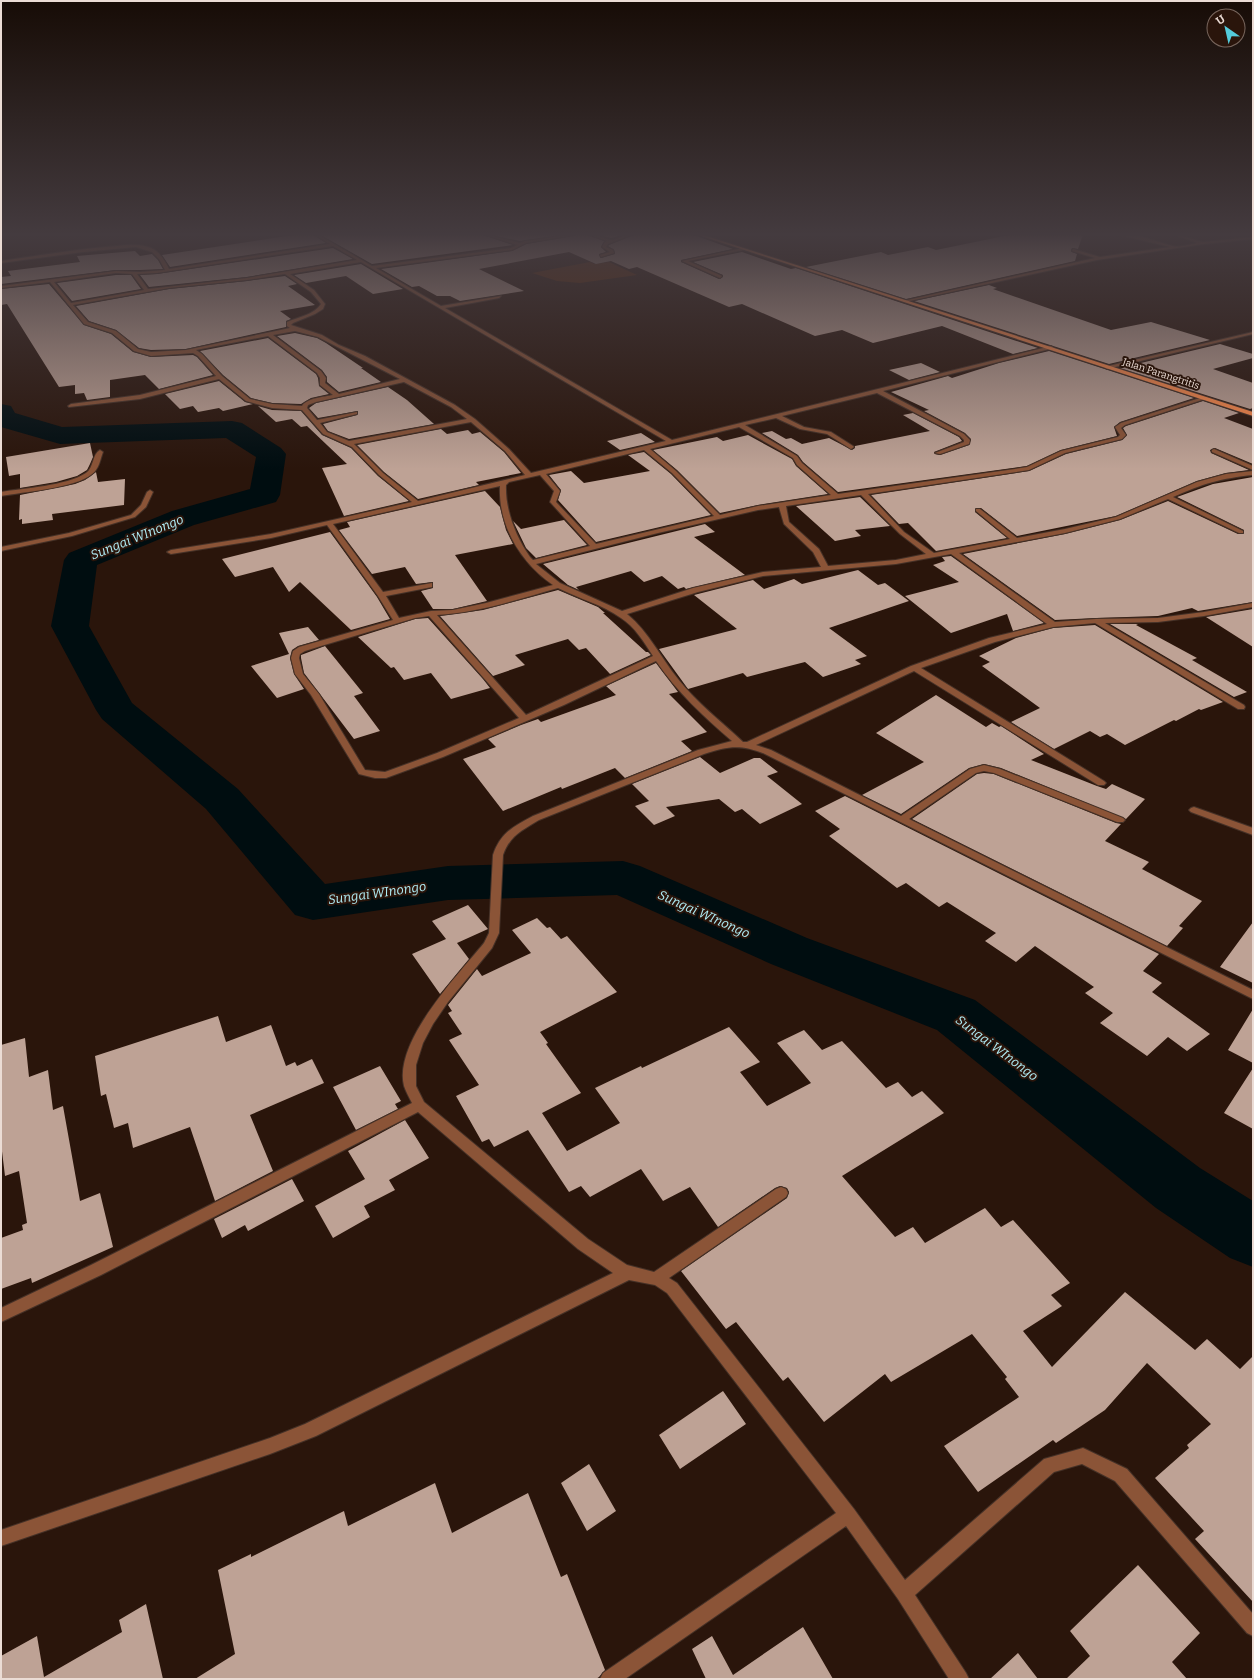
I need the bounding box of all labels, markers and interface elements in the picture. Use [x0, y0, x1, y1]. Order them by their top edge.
north arrow [1206, 8, 1246, 48]
text: U [1214, 12, 1228, 28]
street label: Jalan Parangtritis [1120, 356, 1201, 392]
water label: Sungai WInongo [88, 512, 186, 562]
water label: Sungai WInongo [327, 879, 427, 907]
water label: Sungai WInongo [656, 887, 752, 941]
water label: Sungai WInongo [953, 1012, 1041, 1084]

